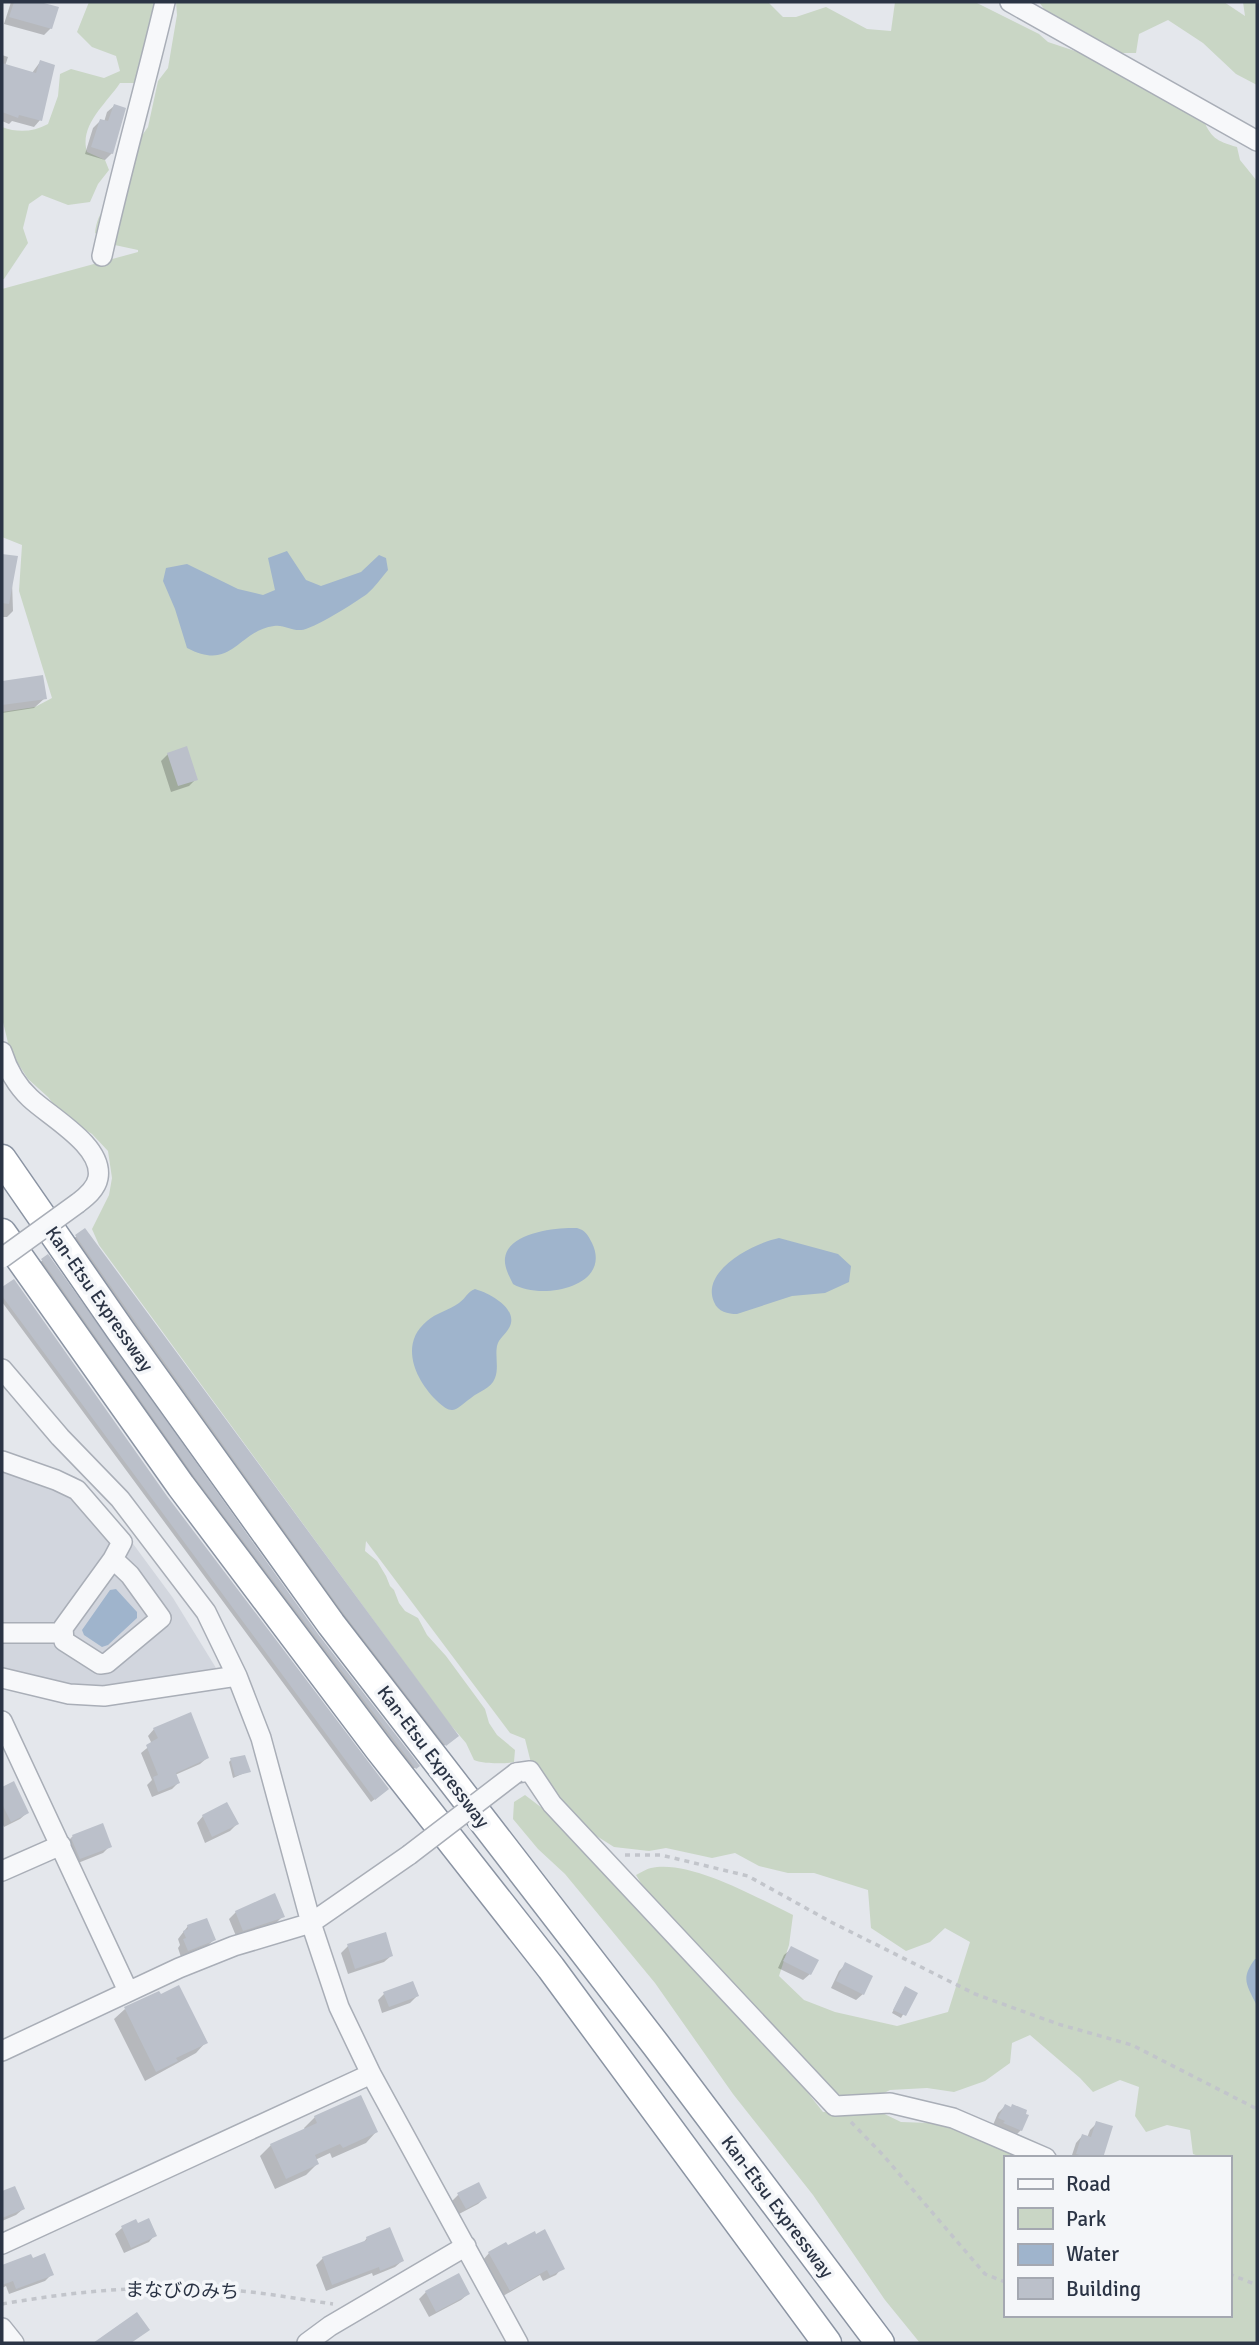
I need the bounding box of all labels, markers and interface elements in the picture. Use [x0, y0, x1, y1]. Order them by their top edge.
street label: Kan-Etsu Expressway [40, 1222, 158, 1377]
street label: Kan-Etsu Expressway [372, 1681, 494, 1833]
street label: Kan-Etsu Expressway [716, 2131, 838, 2283]
legend [1004, 2156, 1231, 2317]
text: Road [1066, 2171, 1111, 2197]
text: Park [1066, 2206, 1107, 2232]
text: Water [1066, 2241, 1119, 2267]
text: Building [1066, 2276, 1141, 2302]
street label: まなびのみち [125, 2278, 239, 2304]

